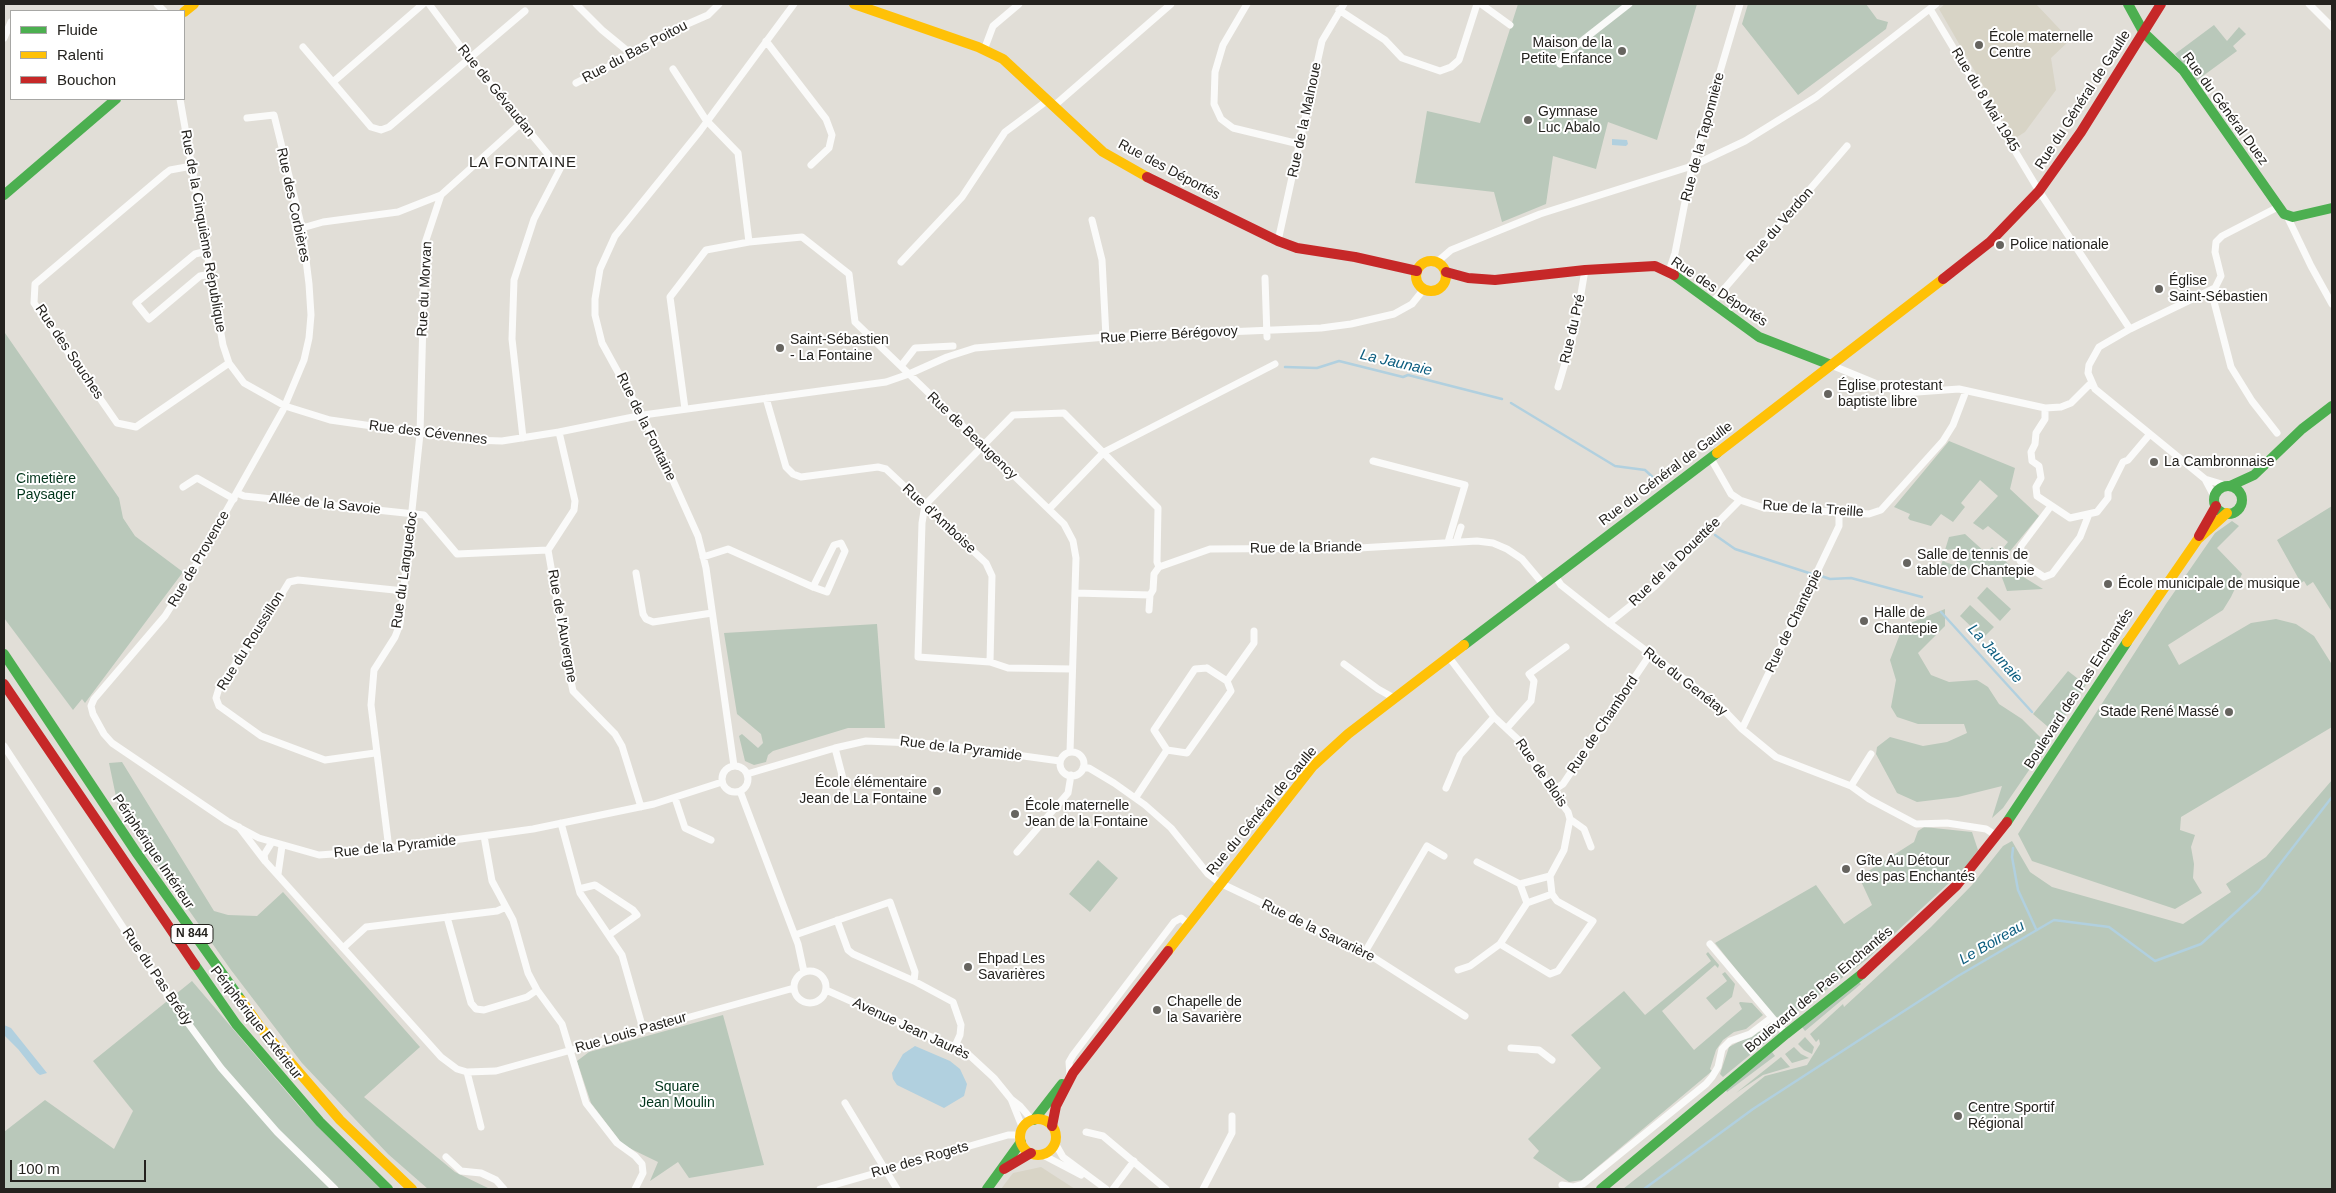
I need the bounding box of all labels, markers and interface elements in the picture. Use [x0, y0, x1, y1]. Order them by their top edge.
legend [10, 10, 185, 100]
street label: Rue du Bas Poitou [580, 17, 690, 87]
text: Fluide [57, 21, 98, 38]
street label: Rue du Général de Gaulle [2032, 27, 2134, 173]
place label: École maternelle Centre [1989, 29, 2093, 62]
place label: Maison de la Petite Enfance [1521, 35, 1612, 68]
marker: École maternelle Centre [1973, 39, 1985, 51]
street label: Rue de Gévaudan [454, 42, 538, 140]
marker: Maison de la Petite Enfance [1616, 45, 1628, 57]
street label: Rue du 8 Mai 1945 [1947, 45, 2023, 155]
text: Ralenti [57, 46, 104, 63]
street label: Rue du Général Duez [2178, 49, 2272, 169]
street label: Rue de la Malnoue [1285, 61, 1325, 179]
text: Bouchon [57, 71, 116, 88]
street label: Rue de la Taponnière [1678, 71, 1728, 203]
place label: Gymnase Luc Abalo [1538, 104, 1600, 136]
marker: Gymnase Luc Abalo [1522, 114, 1534, 126]
street label: Rue de la Cinquième République [177, 128, 229, 334]
street label: Rue des Déportés [1115, 136, 1223, 204]
street label: Rue des Corbières [273, 146, 313, 264]
district label: LA FONTAINE [468, 154, 578, 172]
street label: Rue du Verdon [1743, 184, 1817, 266]
place label: Police nationale [2010, 237, 2109, 253]
marker: Police nationale [1994, 239, 2006, 251]
street label: Rue du Morvan [414, 241, 436, 337]
street label: Rue des Déportés [1668, 253, 1770, 331]
place label: Église Saint-Sébastien [2169, 273, 2268, 306]
marker: Église Saint-Sébastien [2153, 283, 2165, 295]
street label: Rue du Pré [1557, 293, 1589, 365]
street label: Rue des Souches [31, 301, 107, 403]
street label: Rue Pierre Bérégovoy [1100, 323, 1238, 347]
place label: Saint-Sébastien - La Fontaine [790, 332, 889, 364]
marker: Saint-Sébastien - La Fontaine [774, 342, 786, 354]
water label: La Jaunaie [1358, 346, 1434, 380]
street label: Rue de la Fontaine [613, 370, 679, 484]
place label: Église protestant baptiste libre [1838, 378, 1942, 411]
marker: Église protestant baptiste libre [1822, 388, 1834, 400]
street label: Rue de Beaugency [923, 389, 1021, 483]
street label: Rue des Cévennes [368, 417, 488, 449]
street label: Rue du Général de Gaulle [1596, 418, 1736, 530]
place label: La Cambronnaise [2164, 454, 2275, 470]
marker: La Cambronnaise [2148, 456, 2160, 468]
park label: Cimetière Paysager [16, 471, 76, 504]
street label: Rue d'Amboise [899, 481, 979, 557]
street label: Allée de la Savoie [268, 490, 382, 518]
street label: Rue de la Treille [1762, 497, 1864, 521]
street label: Rue de Provence [165, 508, 233, 610]
street label: Rue du Languedoc [388, 510, 422, 630]
street label: Rue de la Douettée [1626, 514, 1724, 610]
street label: Rue de la Briande [1250, 539, 1362, 557]
place label: Salle de tennis de table de Chantepie [1917, 547, 2035, 580]
marker: Salle de tennis de table de Chantepie [1901, 557, 1913, 569]
street label: Rue de Chantepie [1762, 567, 1826, 675]
street label: Rue de l'Auvergne [544, 568, 580, 684]
place label: École municipale de musique [2118, 576, 2300, 592]
marker: École municipale de musique [2102, 578, 2114, 590]
street label: Rue du Roussillon [214, 588, 288, 694]
place label: Halle de Chantepie [1874, 605, 1938, 638]
street label: Boulevard des Pas Enchantés [2021, 606, 2137, 772]
marker: Halle de Chantepie [1858, 615, 1870, 627]
water label: La Jaunaie [1964, 621, 2026, 687]
street label: Rue du Genétay [1640, 644, 1730, 720]
street label: Rue de Chambord [1564, 673, 1642, 777]
place label: Stade René Massé [2100, 704, 2219, 720]
marker: Stade René Massé [2223, 706, 2235, 718]
street label: Rue de la Pyramide [899, 733, 1023, 765]
street label: Rue de Blois [1511, 736, 1571, 810]
street label: Rue du Général de Gaulle [1203, 743, 1321, 879]
place label: École élémentaire Jean de La Fontaine [799, 775, 927, 808]
marker: École élémentaire Jean de La Fontaine [931, 785, 943, 797]
street label: Périphérique Intérieur [108, 791, 198, 913]
place label: École maternelle Jean de la Fontaine [1025, 798, 1148, 830]
marker: École maternelle Jean de la Fontaine [1009, 808, 1021, 820]
street label: Rue de la Pyramide [333, 832, 457, 862]
place label: Gîte Au Détour des pas Enchantés [1856, 853, 1975, 886]
marker: Gîte Au Détour des pas Enchantés [1840, 863, 1852, 875]
street label: Rue de la Savarière [1259, 896, 1377, 966]
water label: Le Boireau [1956, 917, 2028, 969]
street label: Boulevard des Pas Enchantés [1742, 923, 1896, 1057]
road number: N 844 [171, 924, 213, 944]
street label: Rue du Pas Brédy [118, 925, 196, 1029]
place label: Ehpad Les Savarières [978, 951, 1045, 984]
marker: Ehpad Les Savarières [962, 961, 974, 973]
street label: Périphérique Extérieur [207, 963, 305, 1083]
street label: Avenue Jean Jaurès [850, 994, 972, 1064]
place label: Chapelle de la Savarière [1167, 994, 1242, 1026]
marker: Chapelle de la Savarière [1151, 1004, 1163, 1016]
street label: Rue Louis Pasteur [573, 1009, 689, 1057]
park label: Square Jean Moulin [639, 1079, 715, 1112]
place label: Centre Sportif Régional [1968, 1100, 2054, 1132]
marker: Centre Sportif Régional [1952, 1110, 1964, 1122]
street label: Rue des Rogets [869, 1138, 971, 1182]
scale bar [12, 1150, 149, 1182]
text: 100 m [18, 1160, 60, 1177]

